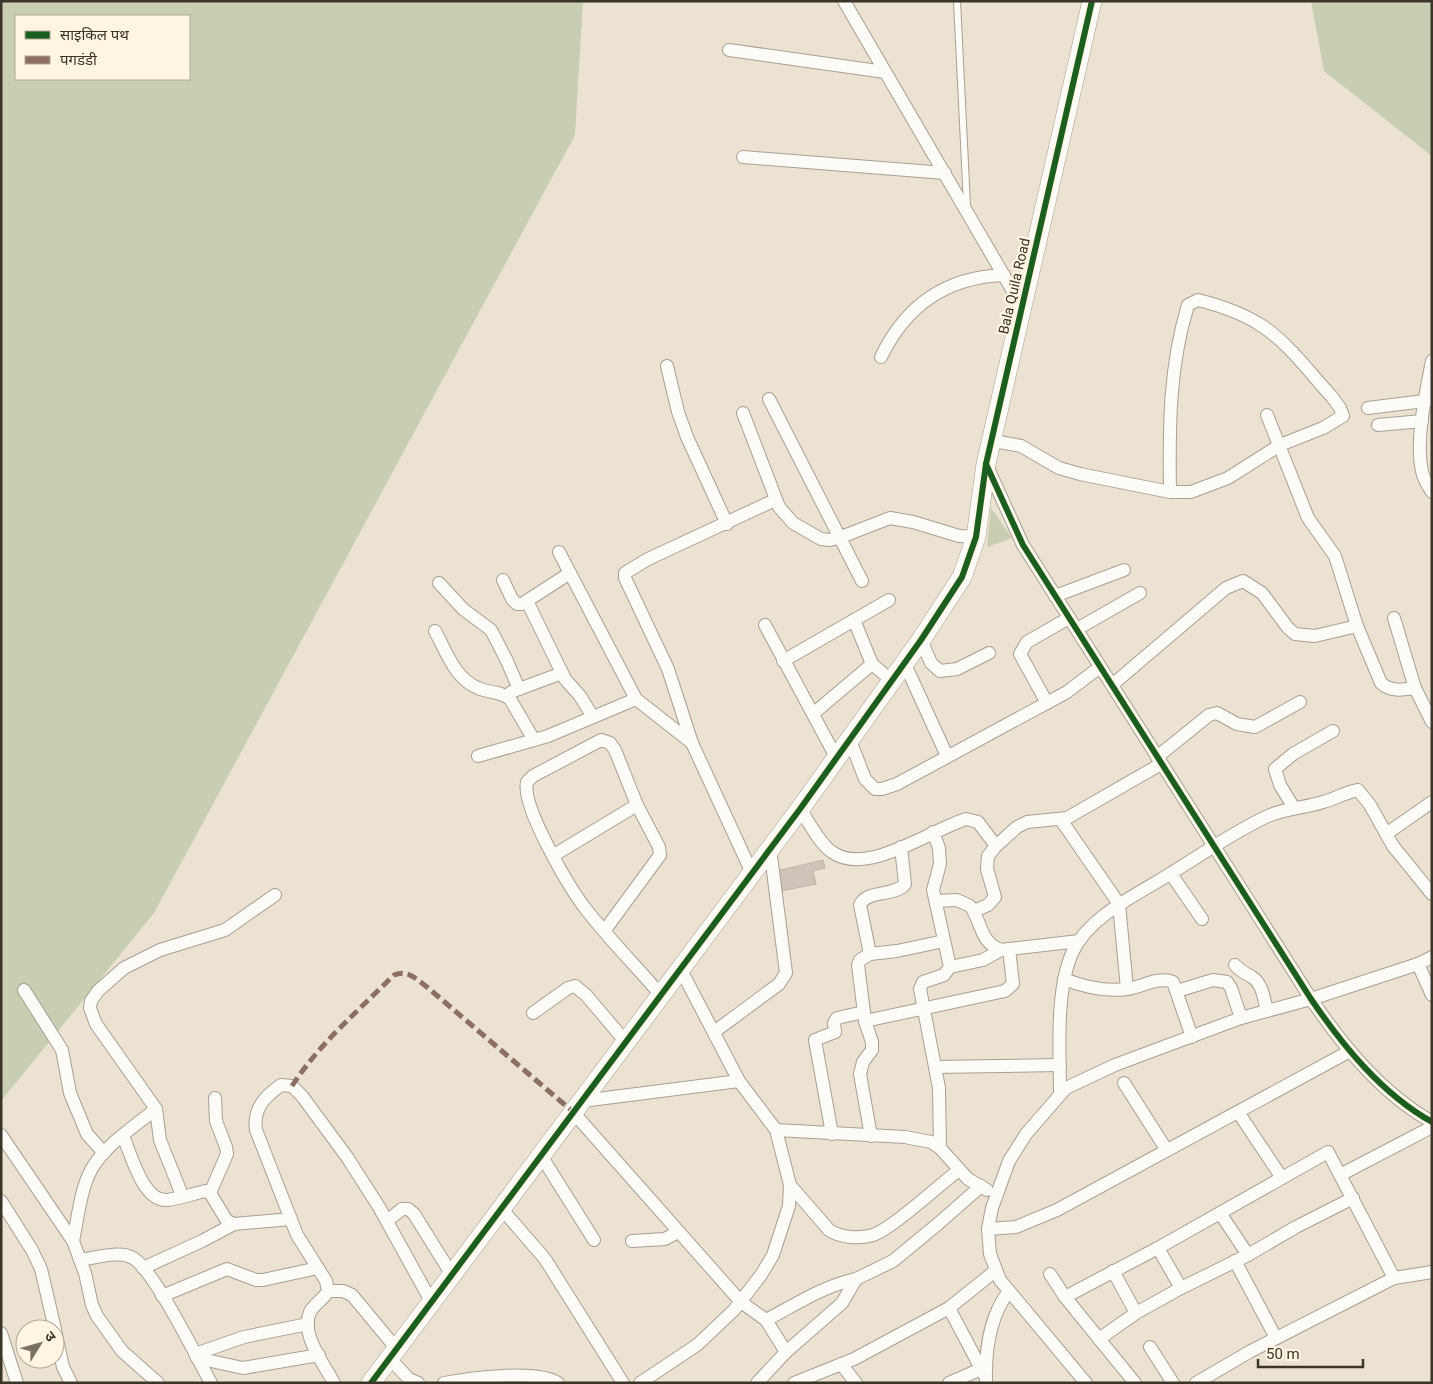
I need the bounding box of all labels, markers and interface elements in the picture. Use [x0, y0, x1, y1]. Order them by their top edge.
legend [15, 15, 190, 80]
text: साइकिल पथ [60, 26, 129, 44]
text: पगडंडी [60, 51, 98, 69]
street label: Bala Quila Road [995, 236, 1033, 336]
north arrow [15, 1319, 65, 1369]
text: उ [42, 1328, 60, 1345]
scale bar [1258, 1336, 1363, 1368]
text: 50 m [1266, 1345, 1300, 1363]

